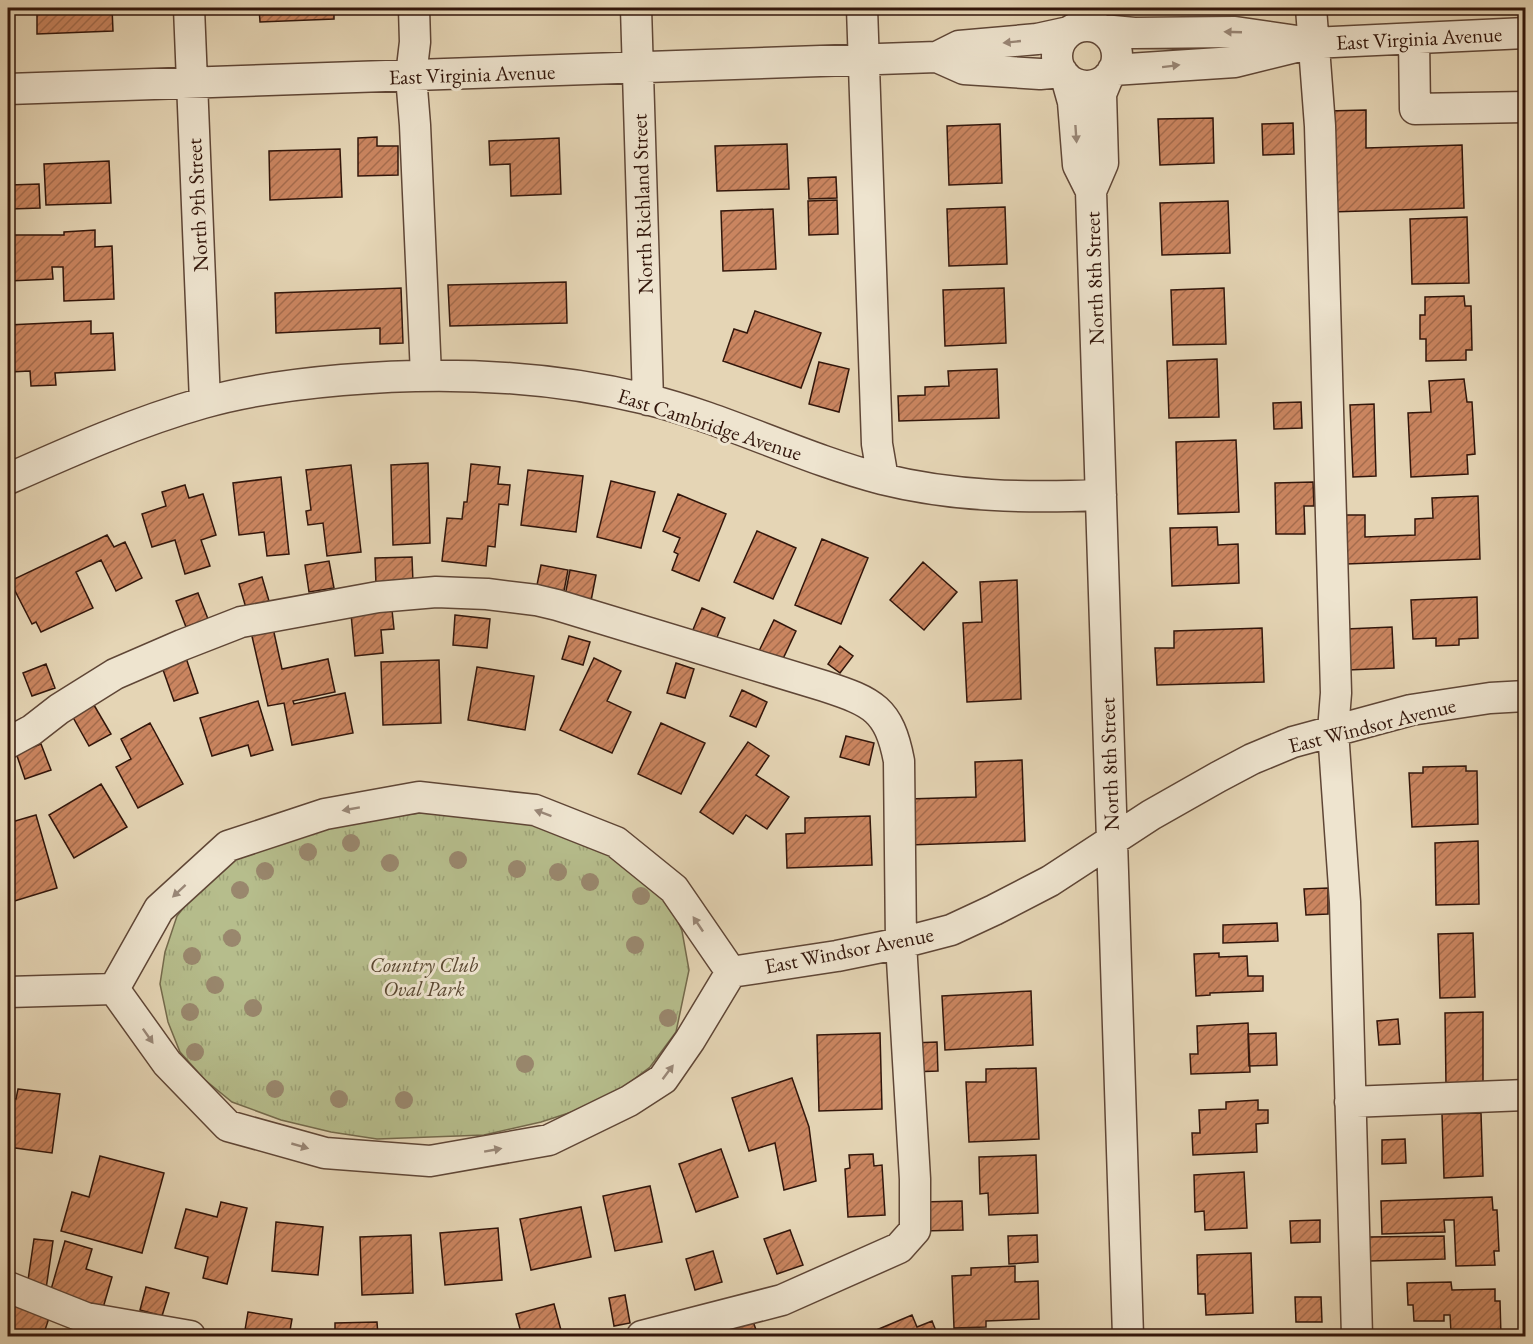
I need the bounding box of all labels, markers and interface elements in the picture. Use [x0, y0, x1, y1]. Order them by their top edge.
street label: East Virginia Avenue [1335, 20, 1503, 56]
one-way arrow [1224, 28, 1243, 37]
one-way arrow [1002, 37, 1021, 47]
street label: East Virginia Avenue [388, 58, 556, 90]
one-way arrow [1162, 61, 1181, 71]
street label: North Richland Street [625, 113, 659, 295]
one-way arrow [1071, 125, 1080, 144]
street label: North 9th Street [180, 137, 214, 272]
street label: North 8th Street [1078, 210, 1110, 345]
street label: East Cambridge Avenue [614, 381, 806, 467]
street label: East Windsor Avenue [1285, 691, 1459, 759]
street label: North 8th Street [1093, 696, 1125, 831]
one-way arrow [341, 805, 360, 814]
one-way arrow [534, 808, 552, 818]
one-way arrow [171, 884, 186, 898]
one-way arrow [692, 916, 704, 932]
street label: East Windsor Avenue [762, 920, 936, 980]
park label: Country Club Oval Park [370, 951, 479, 1002]
one-way arrow [142, 1028, 154, 1044]
one-way arrow [661, 1064, 673, 1079]
one-way arrow [291, 1142, 309, 1151]
one-way arrow [484, 1145, 503, 1154]

